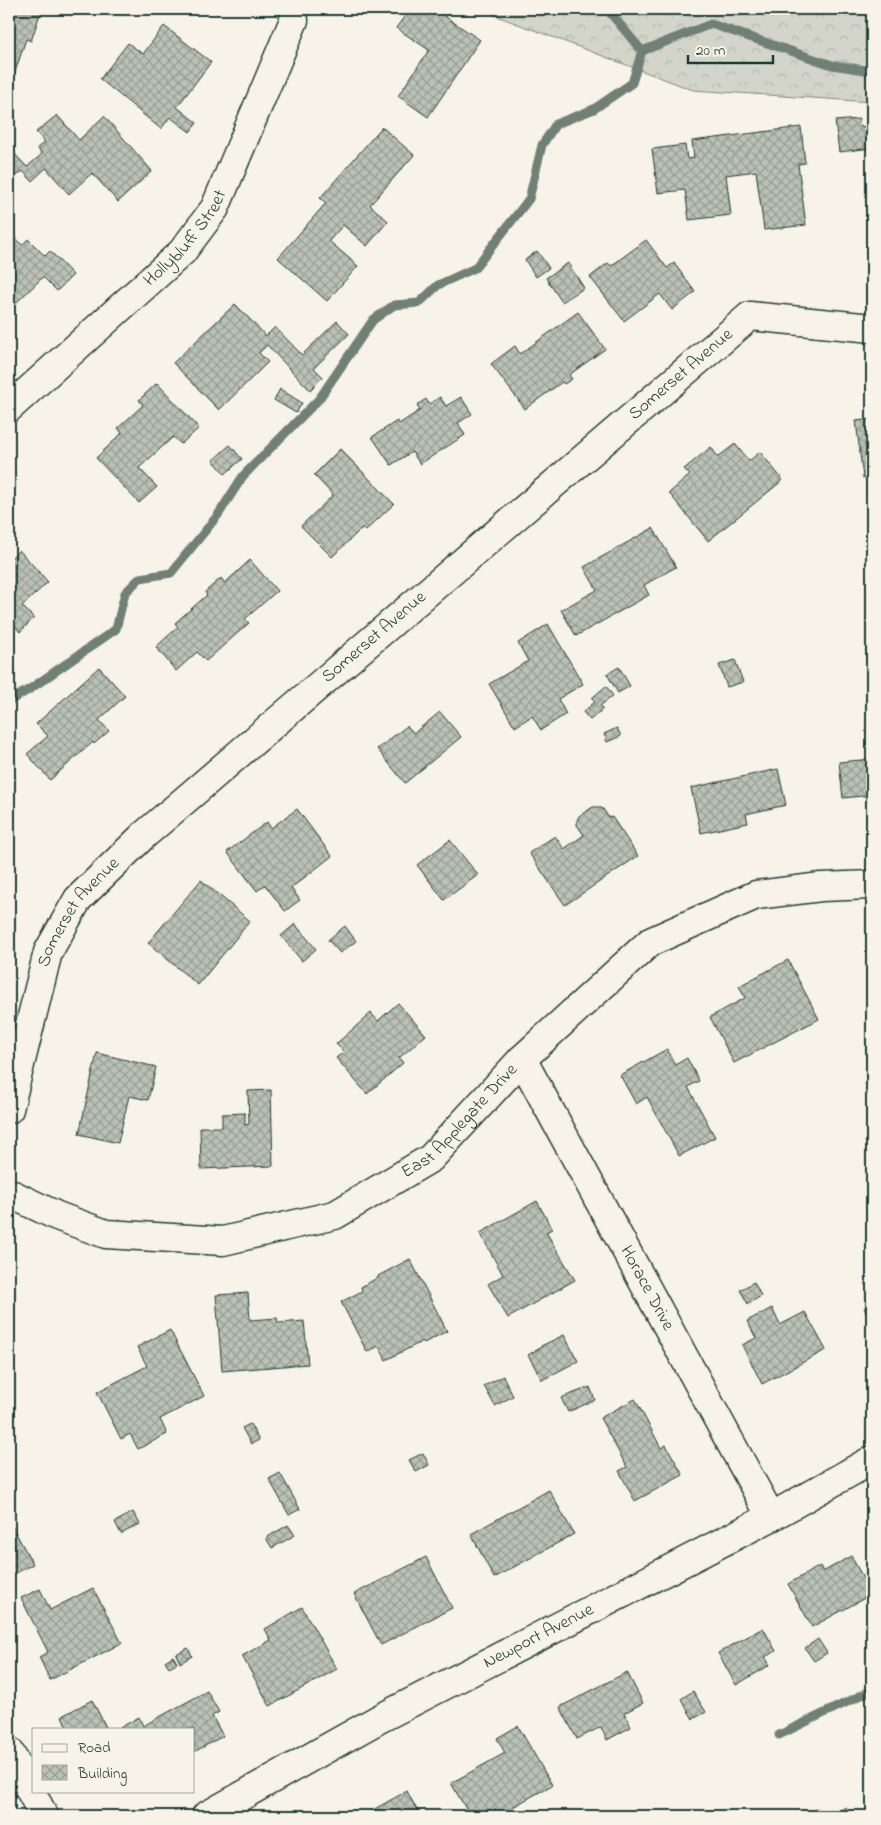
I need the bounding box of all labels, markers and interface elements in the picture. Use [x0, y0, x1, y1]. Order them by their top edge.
scale bar [688, 32, 774, 64]
text: 20 m [696, 40, 726, 62]
street label: Hollybluff Street [138, 186, 234, 293]
street label: Somerset Avenue [623, 322, 740, 427]
street label: Somerset Avenue [317, 585, 433, 690]
street label: Somerset Avenue [32, 851, 127, 970]
street label: East Applegate Drive [397, 1058, 525, 1186]
street label: Horace Drive [613, 1241, 681, 1336]
street label: Newport Avenue [479, 1597, 599, 1676]
legend [32, 1728, 195, 1792]
text: Road [78, 1737, 111, 1759]
text: Building [77, 1763, 127, 1786]

